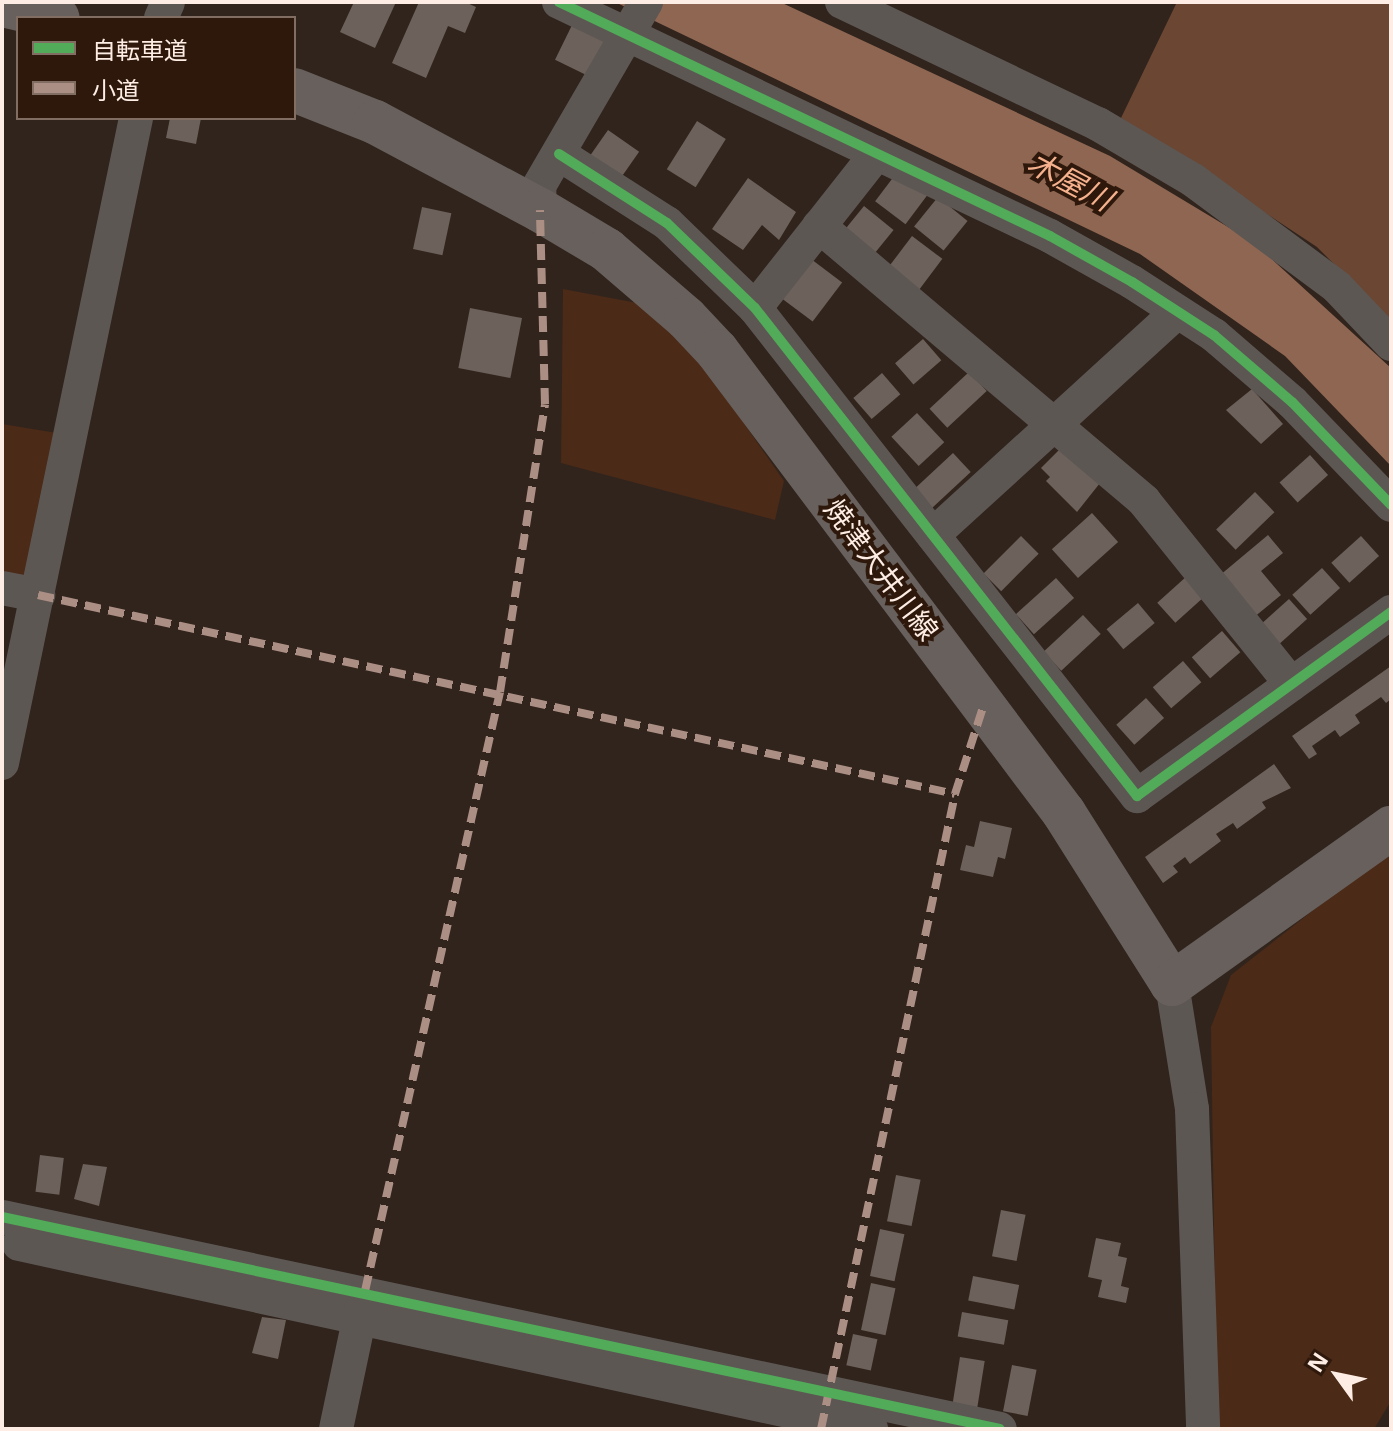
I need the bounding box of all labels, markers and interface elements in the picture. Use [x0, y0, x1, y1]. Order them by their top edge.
legend [16, 16, 296, 120]
text: 自転車道 [92, 33, 188, 66]
text: 小道 [92, 73, 140, 106]
water label: 木屋川 [1022, 144, 1118, 218]
street label: 焼津大井川線 [818, 492, 946, 646]
north arrow [1297, 1335, 1377, 1415]
text: N [1299, 1346, 1334, 1378]

